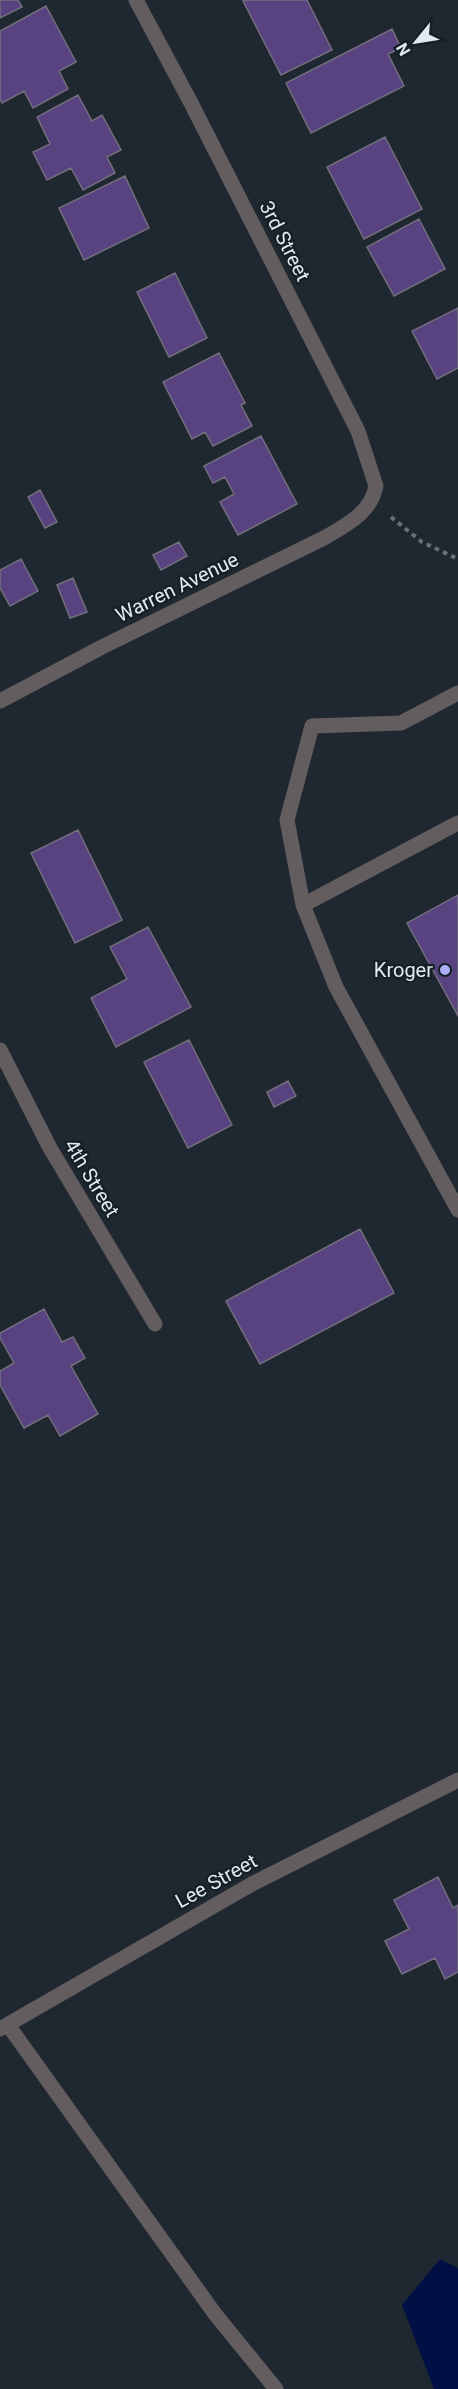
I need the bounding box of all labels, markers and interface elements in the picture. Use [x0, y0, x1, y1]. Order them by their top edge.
north arrow [386, 12, 446, 72]
text: N [392, 40, 414, 59]
street label: 3rd Street [255, 197, 315, 285]
street label: Warren Avenue [112, 547, 242, 627]
place label: Kroger [374, 958, 433, 982]
marker: Kroger [438, 963, 452, 977]
street label: 4th Street [59, 1135, 125, 1221]
street label: Lee Street [171, 1849, 261, 1913]

